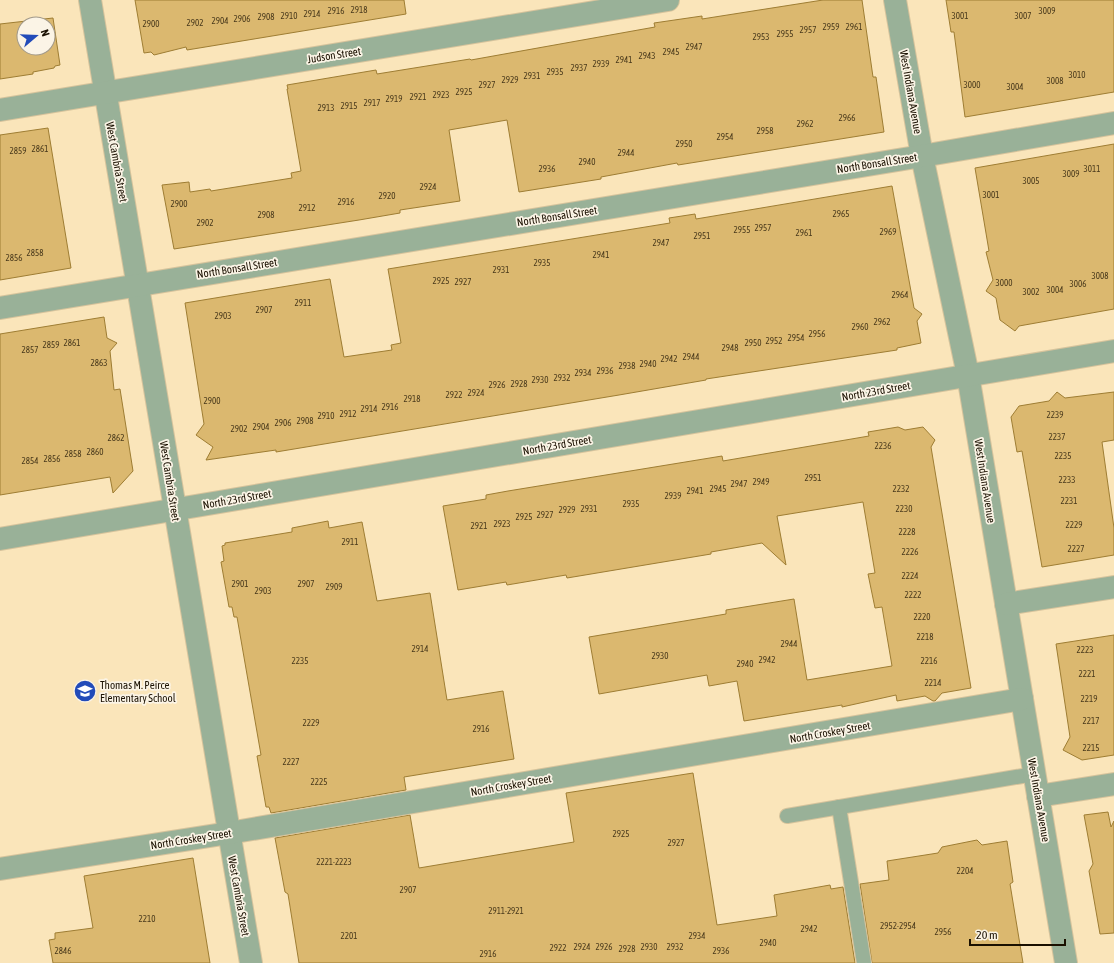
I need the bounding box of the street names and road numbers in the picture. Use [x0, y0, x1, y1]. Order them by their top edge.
street label: Judson Street [306, 45, 362, 65]
street label: West Indiana Avenue [898, 49, 924, 135]
street label: West Cambria Street [104, 121, 130, 203]
street label: North Bonsall Street [836, 151, 918, 175]
street label: North Bonsall Street [516, 204, 598, 228]
street label: North Bonsall Street [196, 256, 278, 280]
street label: North 23rd Street [841, 379, 911, 403]
street label: North 23rd Street [522, 433, 592, 457]
street label: West Indiana Avenue [972, 438, 998, 524]
street label: West Cambria Street [158, 440, 182, 522]
street label: North 23rd Street [202, 487, 272, 511]
street label: North Croskey Street [789, 719, 871, 745]
street label: West Indiana Avenue [1026, 757, 1052, 843]
street label: North Croskey Street [470, 772, 552, 798]
street label: North Croskey Street [150, 827, 232, 851]
street label: West Cambria Street [226, 855, 252, 937]

